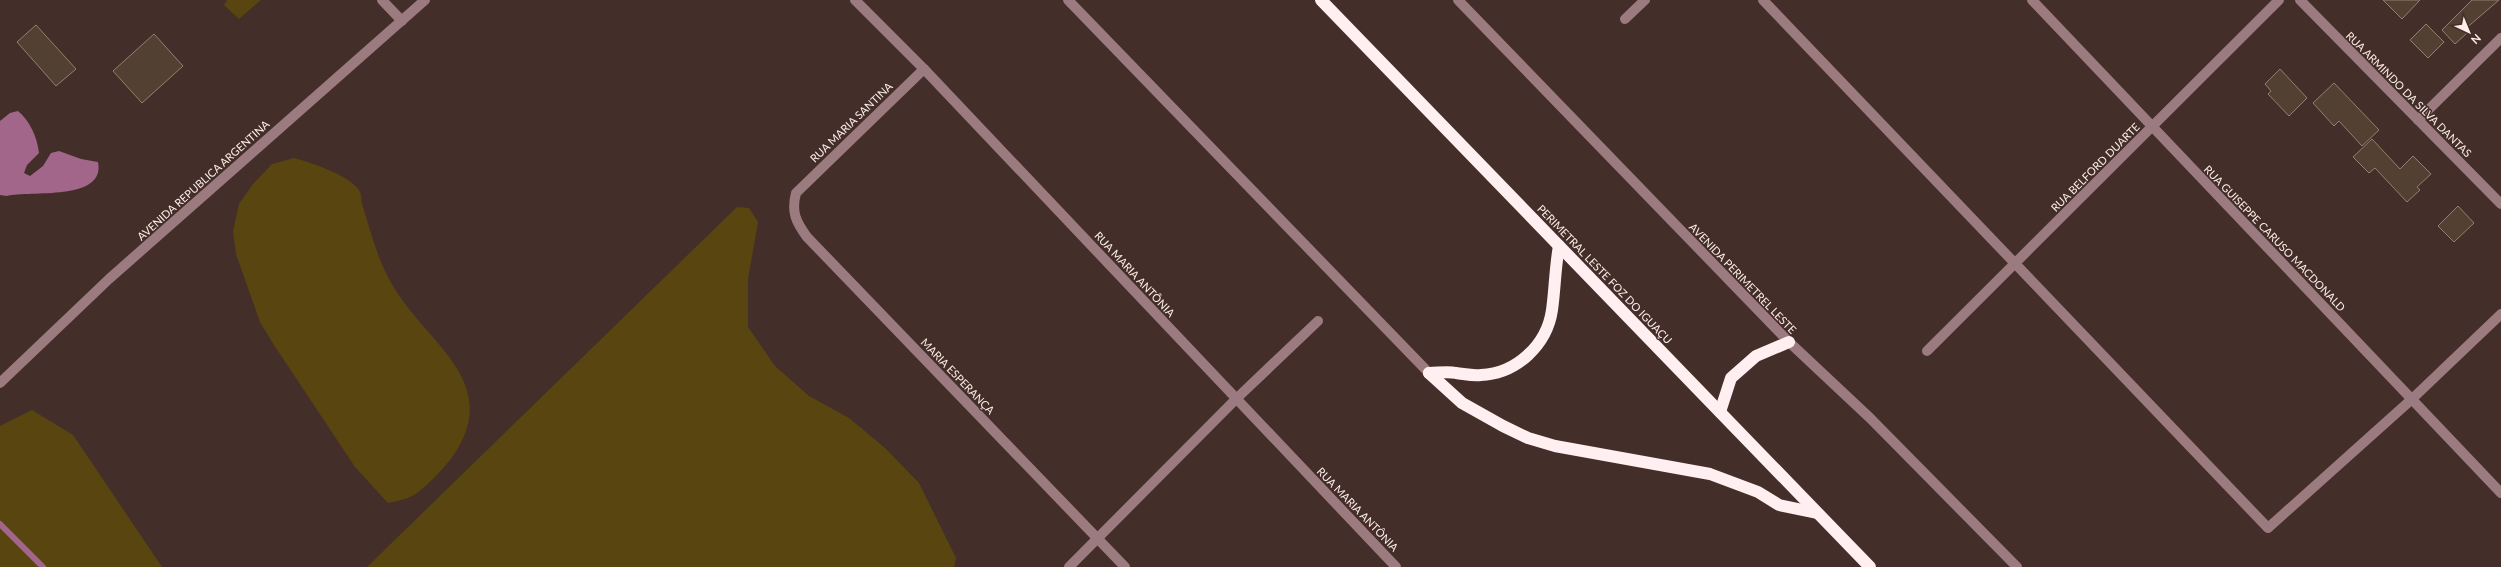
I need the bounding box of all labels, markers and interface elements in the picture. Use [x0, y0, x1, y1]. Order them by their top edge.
north arrow [2449, 12, 2489, 52]
street label: RUA ARMINDO DA SILVA DANTAS [2343, 28, 2475, 160]
street label: RUA MARIA SANTINA [807, 79, 895, 165]
street label: AVENIDA REPUBLICA ARGENTINA [134, 117, 272, 243]
street label: RUA BELFORD DUARTE [2048, 120, 2142, 214]
street label: RUA GUISEPPE CARUSO MACDONALD [2202, 162, 2348, 314]
street label: PERIMETRAL LESTE FOZ DO IGUAÇU [1535, 202, 1675, 346]
street label: AVENIDA PERIMETREL LESTE [1687, 220, 1799, 336]
street label: RUA MARIA ANTÔNIA [1092, 229, 1178, 320]
street label: MARIA ESPERANÇA [918, 335, 998, 417]
street label: RUA MARIA ANTÔNIA [1315, 464, 1402, 554]

